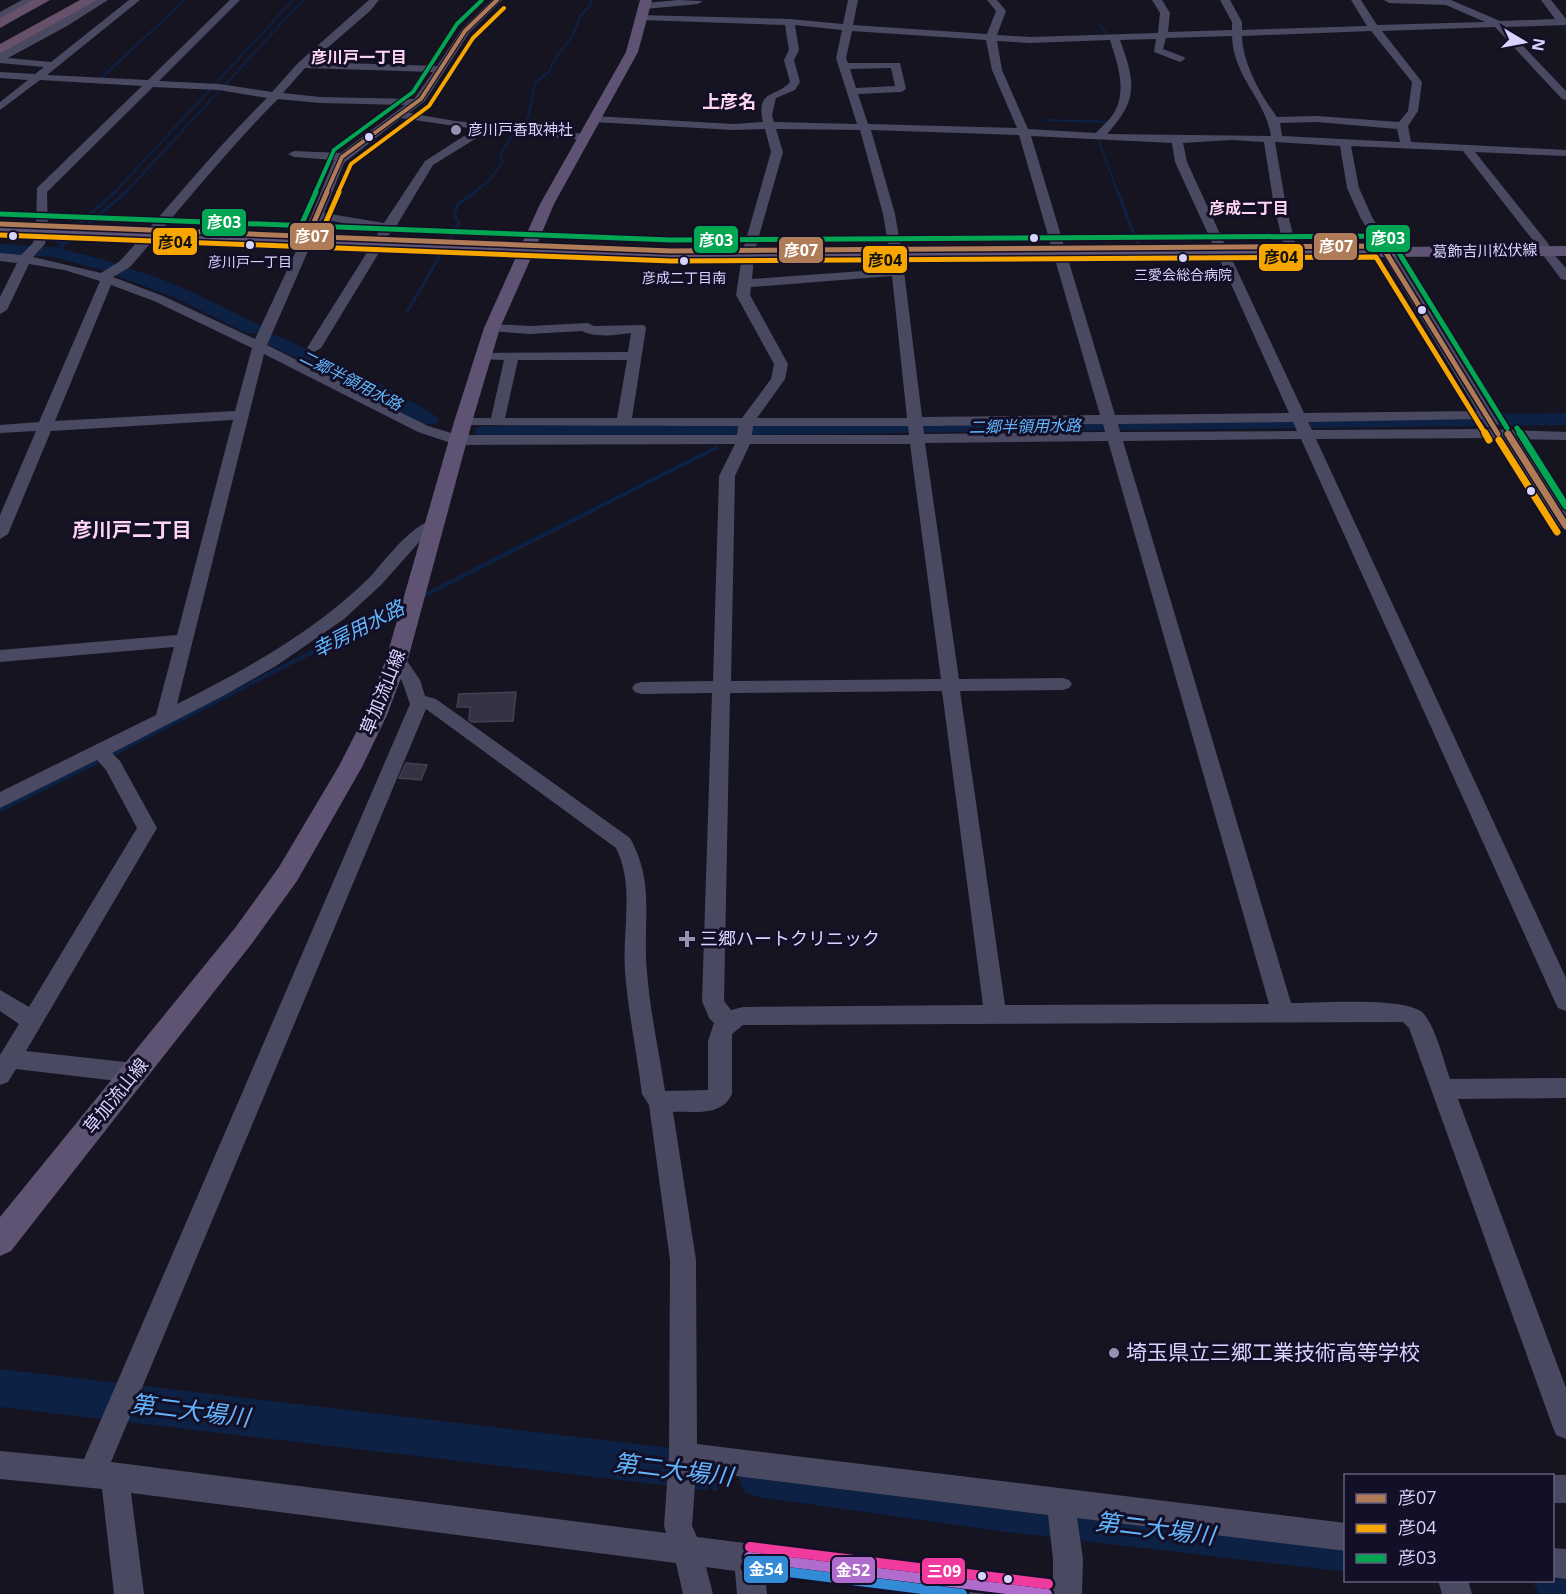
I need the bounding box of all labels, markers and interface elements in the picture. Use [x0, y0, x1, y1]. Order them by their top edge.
north arrow [1494, 12, 1554, 72]
text: N [1527, 36, 1551, 53]
district label: 彦川戸一丁目 [311, 46, 407, 68]
district label: 上彦名 [702, 89, 756, 113]
place label: 彦川戸香取神社 [468, 119, 573, 139]
marker: 彦川戸香取神社 [449, 123, 463, 137]
unlabelled marker [363, 131, 375, 143]
district label: 彦成二丁目 [1209, 197, 1289, 219]
line badge: 彦03 [201, 208, 247, 237]
text: 彦03 [207, 211, 241, 233]
line badge: 彦07 [289, 222, 335, 251]
line badge: 彦03 [1365, 224, 1411, 253]
text: 彦07 [295, 225, 329, 247]
line badge: 彦03 [693, 225, 739, 254]
line badge: 彦04 [152, 227, 198, 256]
text: 彦03 [1371, 227, 1405, 249]
text: 彦03 [699, 229, 733, 251]
unlabelled marker [7, 230, 19, 242]
text: 彦04 [158, 231, 192, 253]
unlabelled marker [1028, 232, 1040, 244]
line badge: 彦07 [1313, 232, 1358, 261]
text: 彦07 [1319, 235, 1353, 257]
line badge: 彦07 [778, 236, 824, 264]
marker: 彦川戸一丁目 [244, 239, 256, 251]
text: 彦07 [784, 239, 818, 261]
street label: 葛飾吉川松伏線 [1432, 239, 1538, 261]
line badge: 彦04 [1258, 243, 1304, 272]
line badge: 彦04 [862, 245, 908, 274]
text: 彦04 [1264, 246, 1298, 268]
text: 彦04 [868, 249, 902, 271]
place label: 彦川戸一丁目 [208, 252, 292, 271]
marker: 三愛会総合病院 [1177, 252, 1189, 264]
marker: 彦成二丁目南 [678, 255, 690, 267]
place label: 三愛会総合病院 [1134, 265, 1232, 284]
place label: 彦成二丁目南 [642, 268, 726, 287]
unlabelled marker [1416, 304, 1428, 316]
water label: 二郷半領用水路 [296, 345, 408, 416]
water label: 二郷半領用水路 [969, 414, 1083, 438]
unlabelled marker [1525, 485, 1537, 497]
district label: 彦川戸二丁目 [72, 516, 192, 543]
water label: 幸房用水路 [307, 593, 410, 663]
street label: 草加流山線 [354, 645, 410, 738]
place label: 三郷ハートクリニック [700, 926, 880, 950]
marker: 三郷ハートクリニック [678, 930, 696, 948]
street label: 草加流山線 [78, 1053, 153, 1138]
place label: 埼玉県立三郷工業技術高等学校 [1126, 1338, 1420, 1366]
marker: 埼玉県立三郷工業技術高等学校 [1107, 1346, 1121, 1360]
water label: 第二大場川 [129, 1386, 255, 1434]
water label: 第二大場川 [612, 1445, 738, 1493]
legend [1344, 1474, 1554, 1582]
text: 彦07 [1398, 1485, 1437, 1509]
water label: 第二大場川 [1094, 1504, 1220, 1552]
text: 彦04 [1398, 1515, 1437, 1539]
text: 彦03 [1398, 1545, 1437, 1569]
line badge: 金54 [743, 1555, 789, 1584]
line badge: 金52 [831, 1556, 876, 1584]
line badge: 三09 [921, 1557, 966, 1585]
text: 金54 [749, 1558, 783, 1580]
text: 金52 [836, 1559, 870, 1581]
text: 三09 [927, 1560, 961, 1582]
unlabelled marker [976, 1570, 988, 1582]
unlabelled marker [1002, 1573, 1014, 1585]

